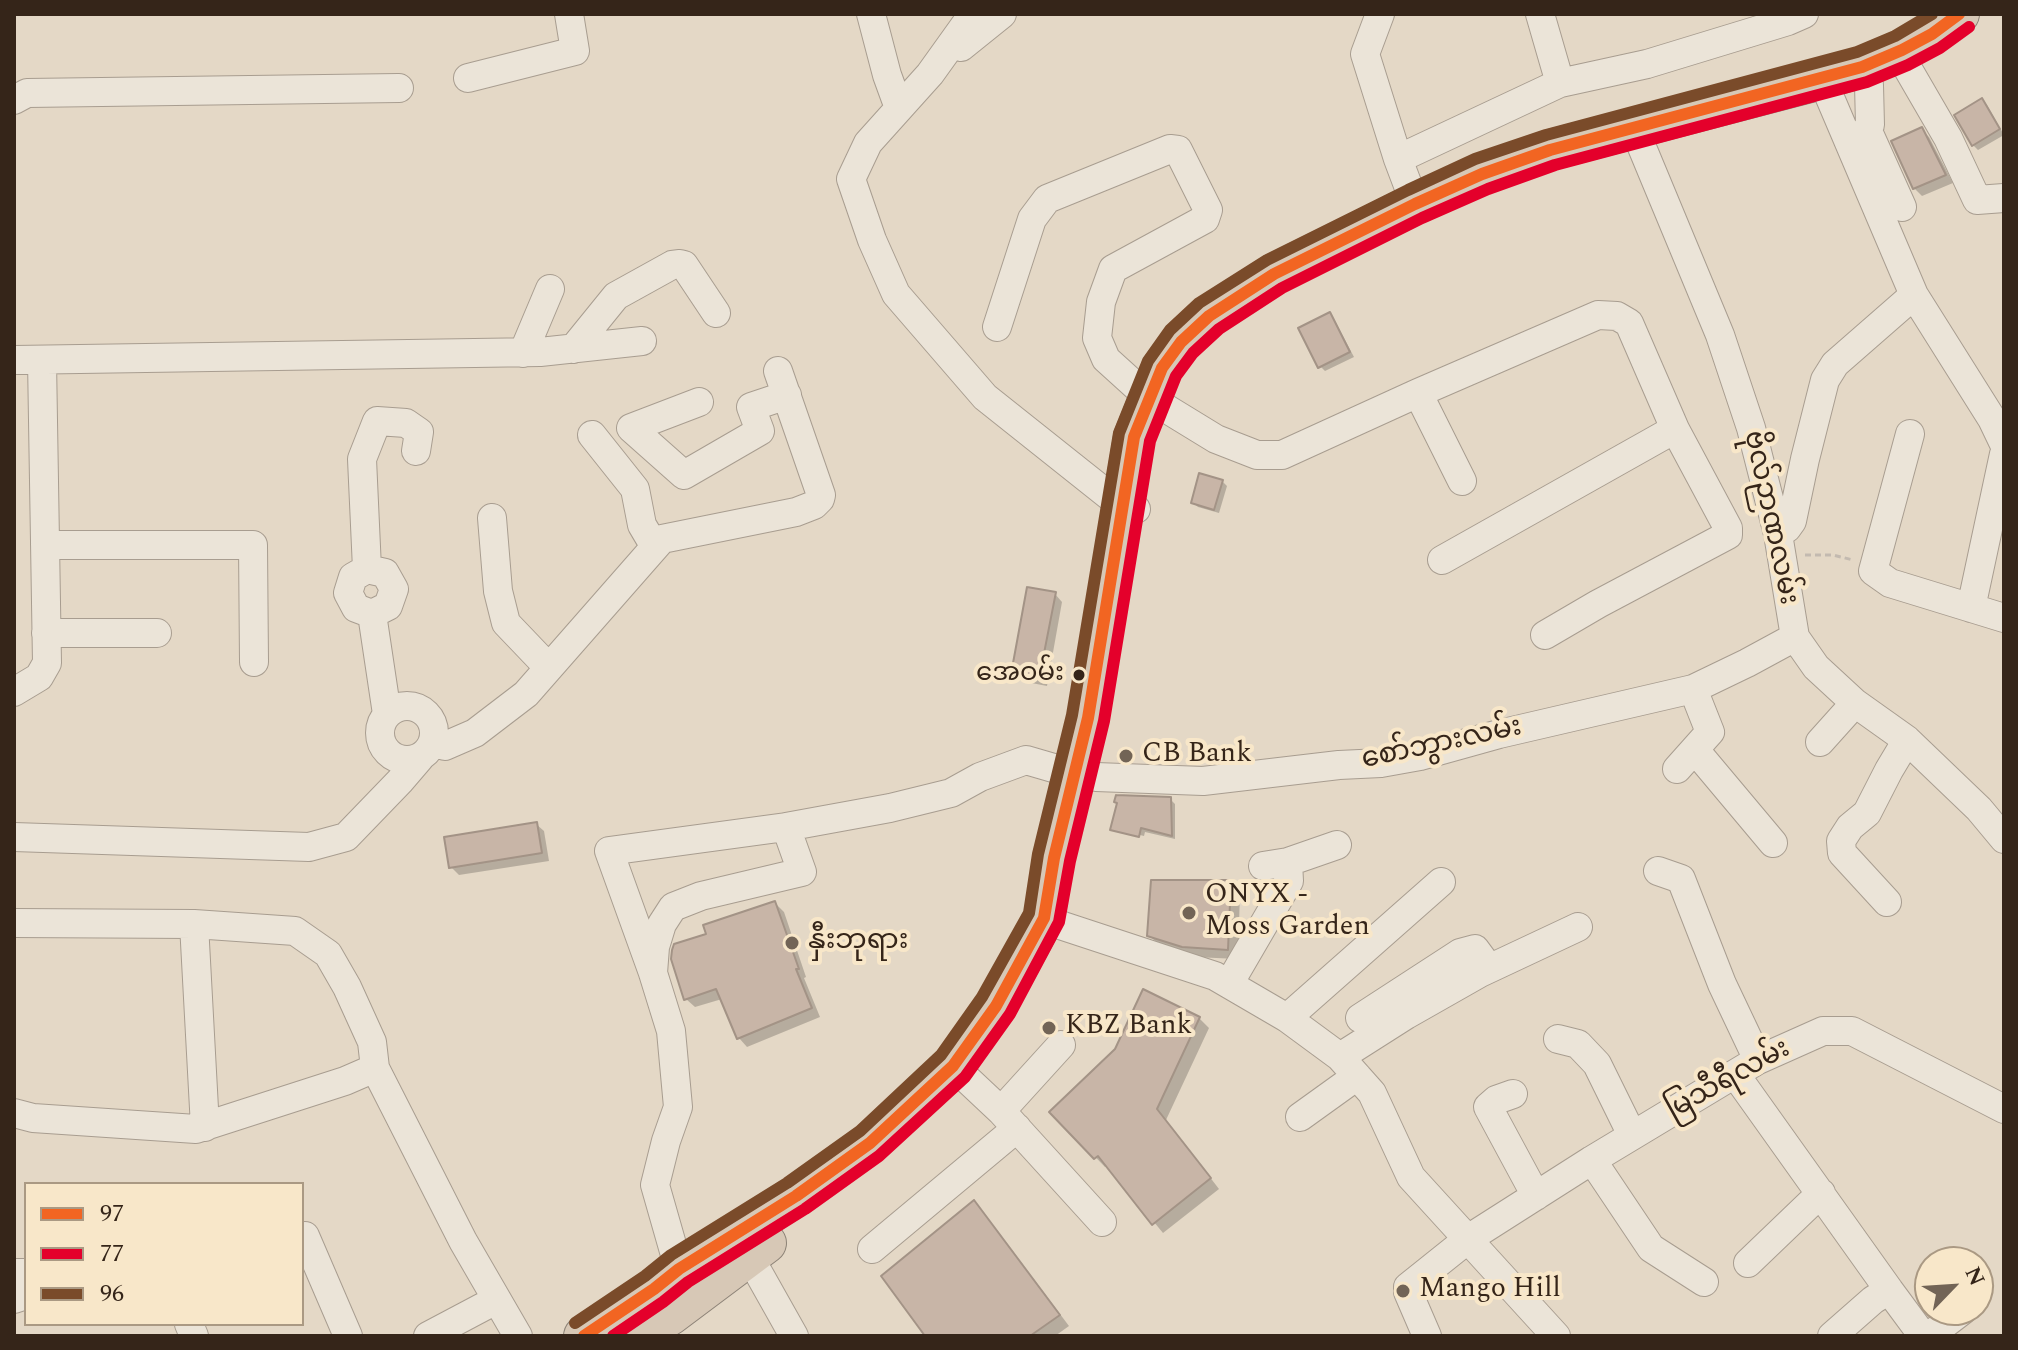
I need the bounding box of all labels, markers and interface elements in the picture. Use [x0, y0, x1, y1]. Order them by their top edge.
street label: ဗိုလ်ဉာဏလမ်း [1734, 428, 1804, 608]
place label: အေဝမ်း [976, 659, 1064, 691]
marker: အေဝမ်း [1071, 667, 1087, 683]
street label: စော်ဘွားလမ်း [1359, 712, 1525, 778]
place label: CB Bank [1142, 739, 1252, 773]
marker: CB Bank [1117, 747, 1135, 765]
place label: ONYX - Moss Garden [1205, 880, 1370, 946]
marker: ONYX - Moss Garden [1180, 904, 1198, 922]
place label: နှီးဘုရား [808, 926, 909, 960]
marker: နှီးဘုရား [783, 934, 801, 952]
place label: KBZ Bank [1065, 1011, 1192, 1045]
marker: KBZ Bank [1040, 1019, 1058, 1037]
street label: မြသီရီလမ်း [1661, 1033, 1797, 1129]
legend [24, 1182, 304, 1326]
text: 97 [100, 1196, 124, 1232]
text: 77 [100, 1236, 124, 1272]
north arrow [1914, 1246, 1994, 1326]
text: N [1956, 1261, 1993, 1292]
place label: Mango Hill [1419, 1274, 1561, 1308]
text: 96 [100, 1276, 124, 1312]
marker: Mango Hill [1394, 1282, 1412, 1300]

